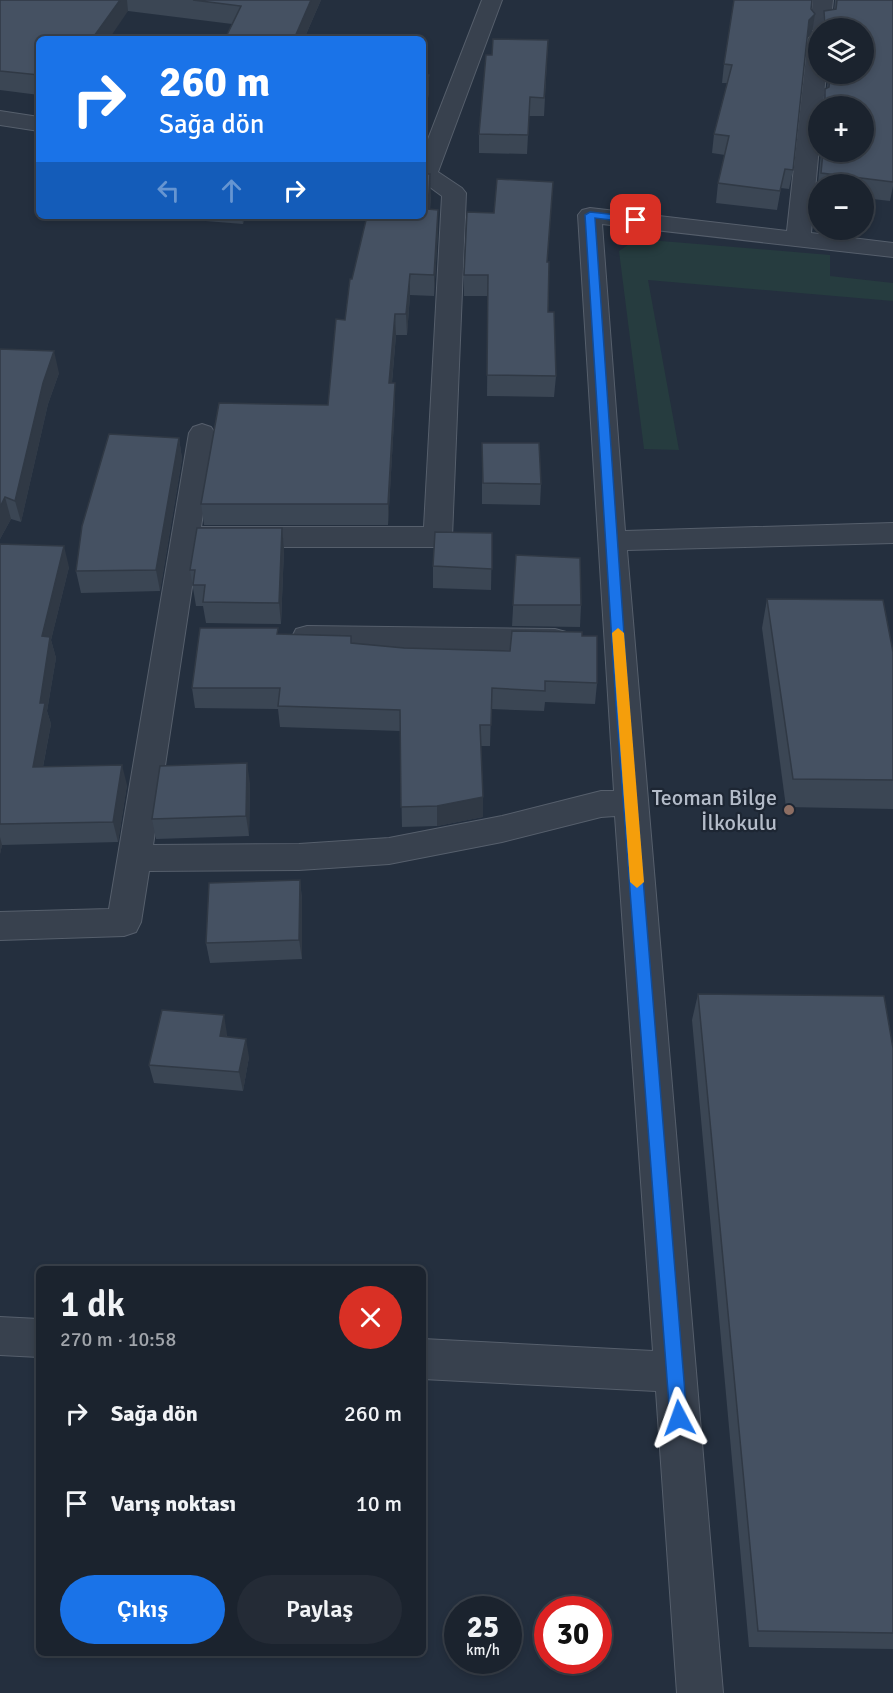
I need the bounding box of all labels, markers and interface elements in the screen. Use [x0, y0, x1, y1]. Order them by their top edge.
map controls [808, 18, 874, 240]
button: layers [808, 18, 874, 84]
text: 260 m [159, 57, 270, 108]
icon: right [60, 60, 138, 138]
button: + [808, 96, 874, 162]
text: Sağa dön [159, 108, 265, 141]
icon: left [152, 174, 185, 207]
icon: ahead [215, 174, 248, 207]
icon: right [278, 174, 311, 207]
button: − [808, 174, 874, 240]
pin [610, 194, 661, 245]
icon: arrive [619, 203, 652, 236]
place label: Teoman Bilge İlkokulu [652, 784, 777, 836]
marker: Teoman Bilge İlkokulu [782, 803, 796, 817]
text: 1 dk [60, 1282, 125, 1327]
button: close [339, 1286, 402, 1349]
text: 270 m · 10:58 [60, 1327, 176, 1352]
position arrow [647, 1386, 711, 1450]
icon: right [60, 1397, 93, 1430]
text: Sağa dön [111, 1400, 198, 1427]
text: 260 m [344, 1400, 402, 1427]
icon: arrive [60, 1487, 93, 1520]
text: Varış noktası [111, 1490, 236, 1517]
text: 10 m [356, 1490, 402, 1517]
button: Çıkış [60, 1575, 225, 1644]
button: Paylaş [237, 1575, 402, 1644]
speed limit sign: 30 [534, 1596, 612, 1674]
text: 25 [467, 1609, 499, 1646]
text: km/h [466, 1641, 500, 1659]

